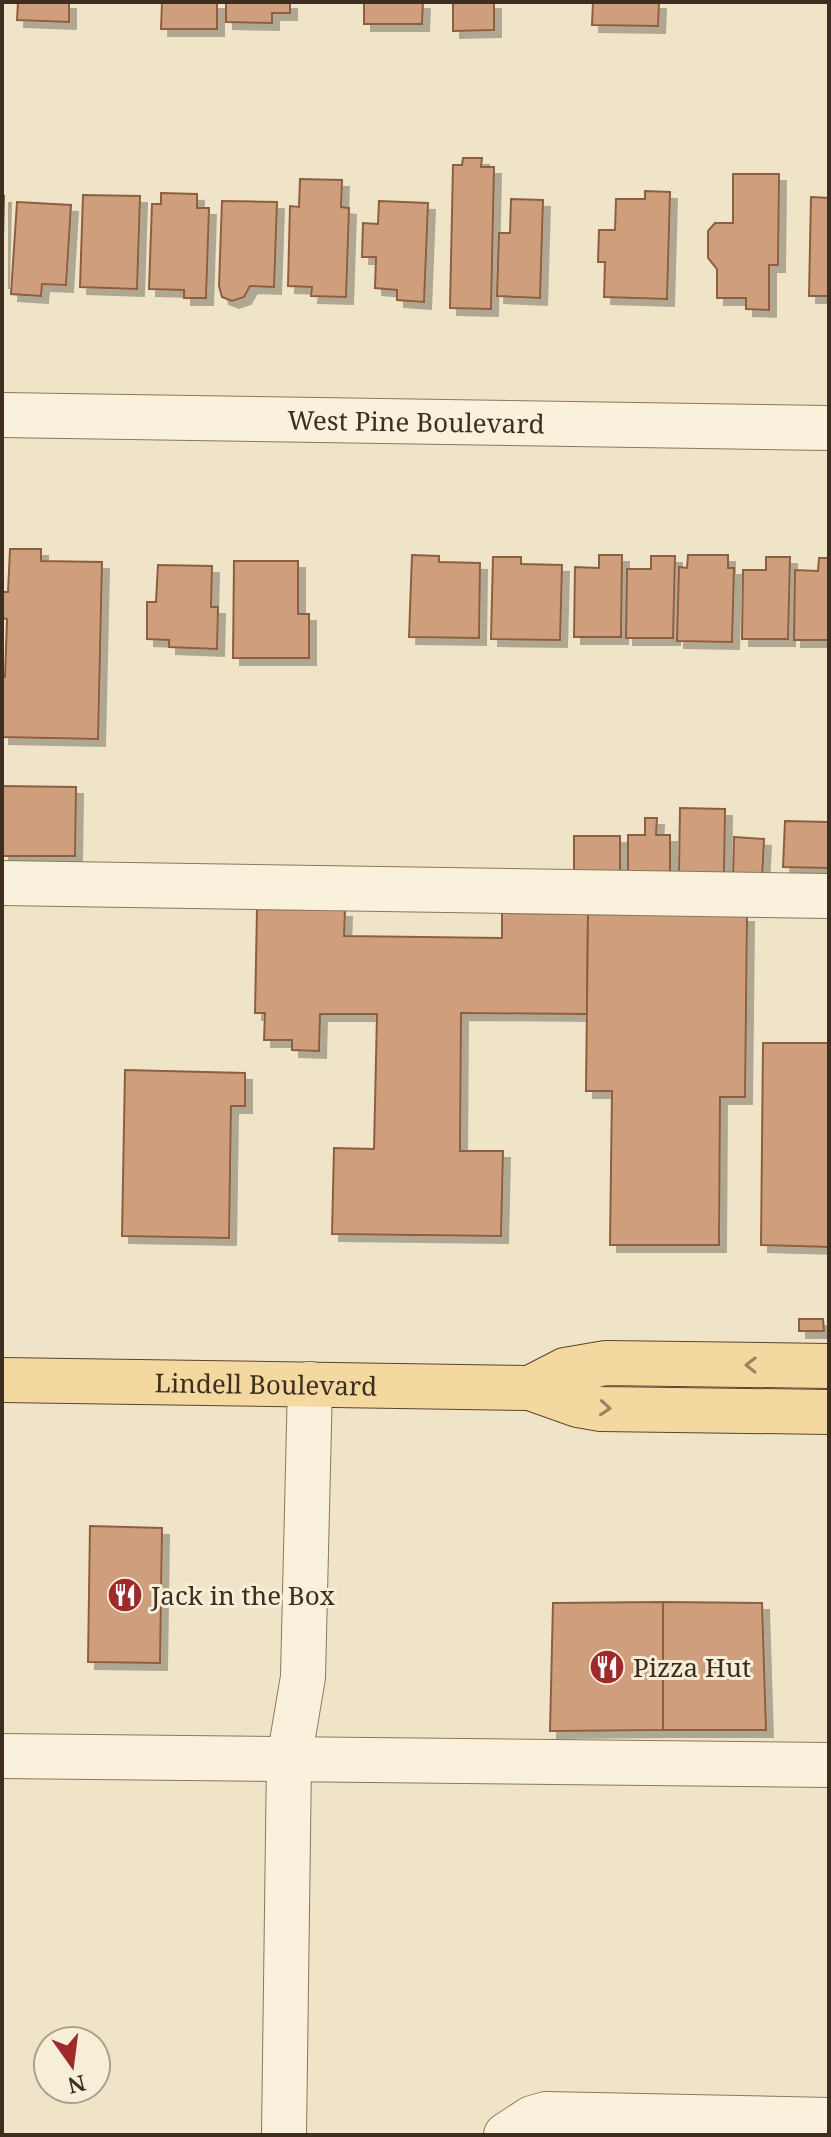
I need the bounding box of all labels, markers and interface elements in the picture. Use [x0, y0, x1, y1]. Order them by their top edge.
street label: West Pine Boulevard [287, 401, 545, 442]
one-way arrow [744, 1356, 757, 1374]
street label: Lindell Boulevard [154, 1364, 378, 1404]
one-way arrow [599, 1399, 612, 1416]
restaurant icon: Jack in the Box [106, 1576, 144, 1614]
place label: Jack in the Box [150, 1577, 335, 1613]
restaurant icon: Pizza Hut [588, 1648, 626, 1686]
place label: Pizza Hut [633, 1649, 751, 1685]
north arrow [32, 2025, 112, 2105]
text: N [65, 2069, 89, 2102]

